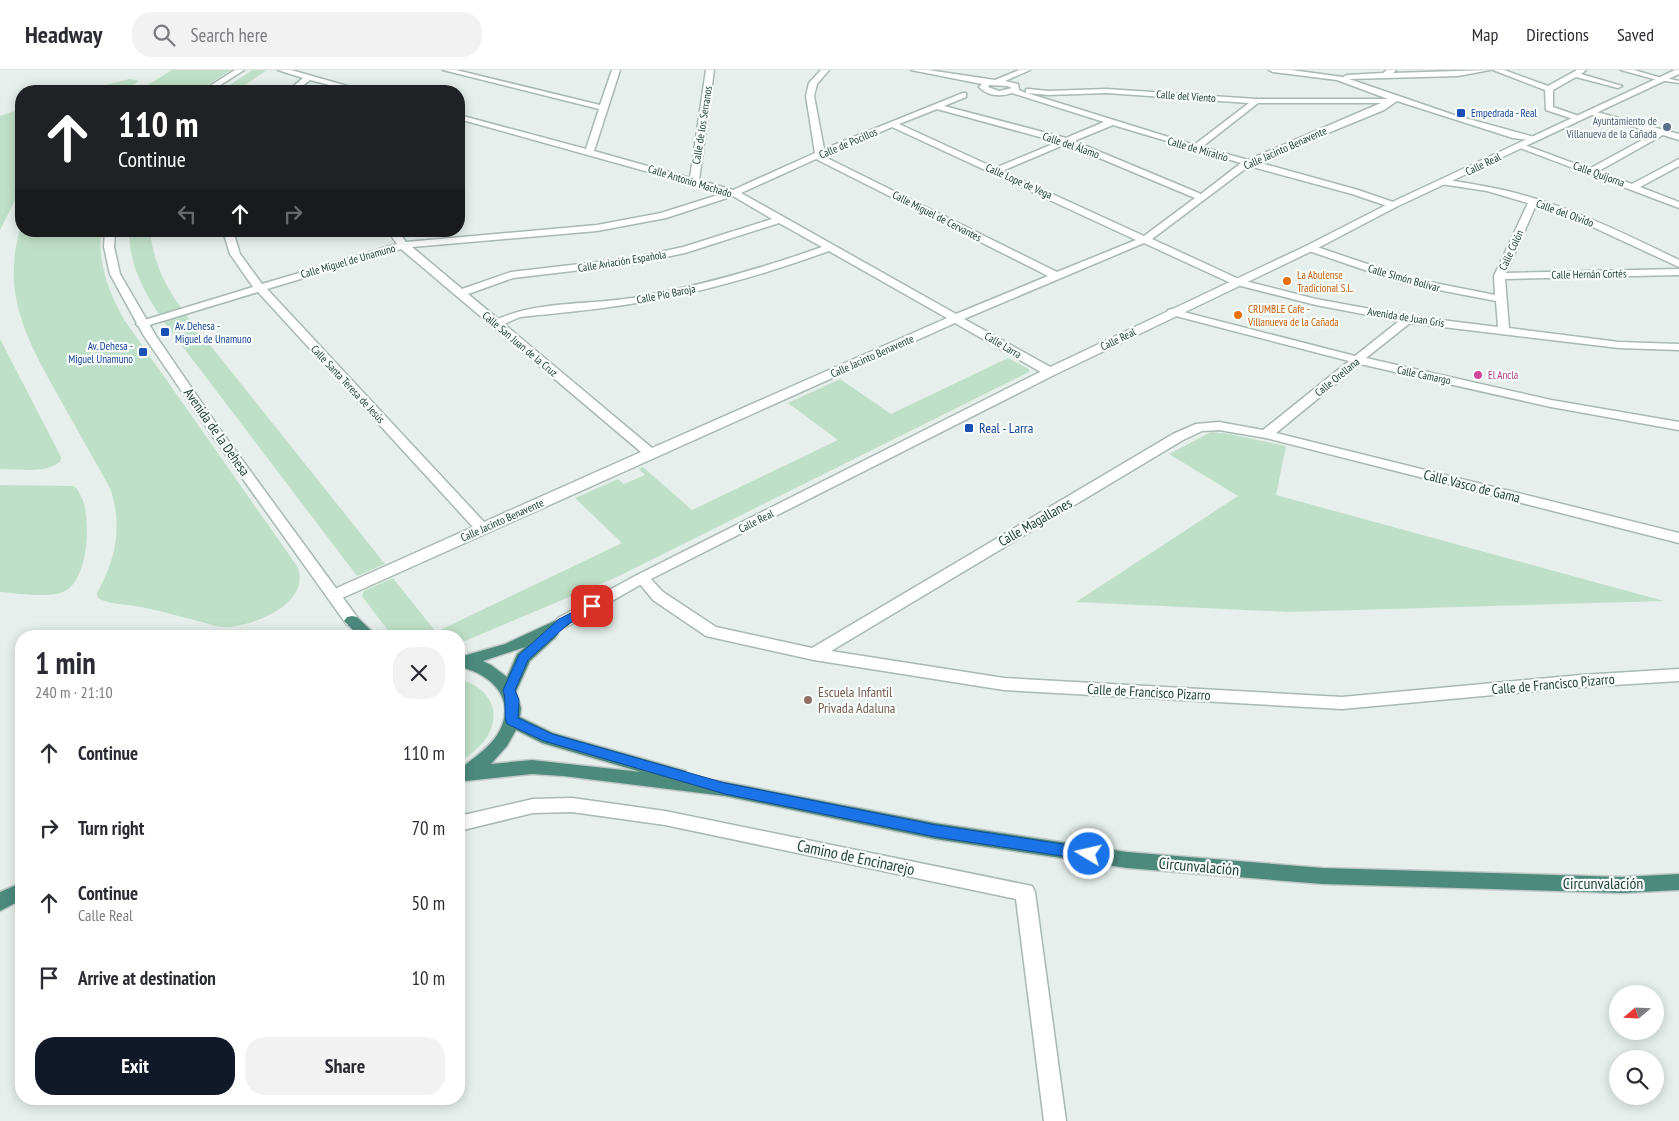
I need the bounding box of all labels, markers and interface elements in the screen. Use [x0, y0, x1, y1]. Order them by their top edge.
search box [132, 12, 482, 57]
text: Headway [25, 19, 102, 50]
icon: search [150, 21, 178, 49]
text: Search here [190, 23, 268, 47]
text: Map [1472, 23, 1498, 46]
text: Directions [1526, 23, 1589, 46]
text: Saved [1617, 23, 1654, 46]
street label: Calle de los Serranos [689, 84, 715, 165]
street label: Calle del Viento [1156, 87, 1217, 105]
text: 110 m [118, 101, 199, 147]
icon: ahead [35, 105, 100, 170]
place label: Empedrada - Real [1471, 106, 1537, 120]
marker: Empedrada - Real [1455, 107, 1467, 119]
place label: Ayuntamiento de Villanueva de la Cañada [1565, 114, 1657, 141]
marker: Ayuntamiento de Villanueva de la Cañada [1661, 121, 1673, 133]
street label: Calle Jacinto Benavente [1241, 123, 1329, 173]
street label: Calle de Pocillos [817, 124, 880, 162]
street label: Calle del Álamo [1041, 129, 1102, 161]
street label: Calle de Miralrío [1166, 134, 1230, 164]
text: Continue [118, 145, 186, 173]
street label: Calle Real [1463, 149, 1503, 179]
street label: Calle Quijorna [1571, 158, 1627, 190]
street label: Calle Lope de Vega [984, 160, 1054, 202]
street label: Calle Antonio Machado [646, 162, 734, 200]
street label: Calle Miguel de Cervantes [890, 187, 984, 245]
street label: Calle del Olvido [1534, 196, 1596, 230]
icon: left [173, 200, 201, 228]
icon: ahead [226, 200, 254, 228]
icon: right [279, 200, 307, 228]
street label: Calle Colón [1496, 227, 1526, 272]
street label: Calle Miguel de Unamuno [299, 241, 397, 281]
street label: Calle Aviación Española [577, 247, 667, 275]
street label: Calle SImón Bolívar [1366, 261, 1442, 295]
street label: Calle Hernán Cortés [1551, 266, 1627, 282]
place label: La Abulense Tradicional S.L. [1297, 268, 1354, 295]
marker: La Abulense Tradicional S.L. [1281, 275, 1293, 287]
street label: Calle Pío Baroja [635, 281, 697, 307]
place label: CRUMBLE Cafe - Villanueva de la Cañada [1247, 302, 1339, 329]
street label: Avenida de Juan Gris [1367, 304, 1446, 330]
street label: Calle San Juan de la Cruz [479, 308, 561, 380]
marker: CRUMBLE Cafe - Villanueva de la Cañada [1232, 309, 1244, 321]
place label: Av. Dehesa - Miguel de Unamuno [175, 319, 252, 346]
street label: Calle Real [1098, 324, 1138, 354]
marker: Av. Dehesa - Miguel de Unamuno [159, 326, 171, 338]
street label: Calle Larra [982, 329, 1024, 361]
street label: Calle Jacinto Benavente [828, 331, 916, 381]
place label: Av. Dehesa - Miguel Unamuno [68, 339, 133, 366]
street label: Calle Santa Teresa de Jesús [308, 342, 388, 426]
marker: Av. Dehesa - Miguel Unamuno [137, 346, 149, 358]
street label: Calle Orellana [1312, 355, 1362, 399]
street label: Calle Camargo [1396, 362, 1452, 388]
place label: El Ancla [1488, 368, 1518, 382]
marker: El Ancla [1472, 369, 1484, 381]
street label: Avenida de la Dehesa [180, 385, 254, 479]
place label: Real - Larra [979, 419, 1033, 437]
marker: Real - Larra [963, 422, 975, 434]
street label: Calle Vasco de Gama [1422, 465, 1522, 507]
street label: Calle Magallanes [995, 494, 1075, 550]
street label: Calle Jacinto Benavente [458, 495, 546, 545]
street label: Calle Real [736, 506, 776, 536]
pin [571, 585, 613, 627]
icon: arrive [578, 592, 606, 620]
text: 1 min [35, 643, 96, 682]
button: close [393, 647, 445, 699]
street label: Calle de Francisco Pizarro [1491, 670, 1615, 698]
street label: Calle de Francisco Pizarro [1087, 680, 1211, 704]
text: 240 m · 21:10 [35, 682, 113, 702]
place label: Escuela Infantil Privada Adaluna [818, 683, 895, 717]
marker: Escuela Infantil Privada Adaluna [802, 694, 814, 706]
icon: ahead [35, 739, 63, 767]
text: Continue [78, 741, 138, 765]
text: 110 m [403, 741, 445, 765]
icon: right [35, 814, 63, 842]
text: Turn right [78, 816, 144, 840]
text: 70 m [412, 816, 445, 840]
position arrow [1062, 827, 1114, 879]
street label: Camino de Encinarejo [795, 835, 917, 879]
street label: Circunvalación [1158, 853, 1240, 879]
street label: Circunvalación [1563, 873, 1643, 893]
text: Continue [78, 881, 138, 905]
icon: ahead [35, 889, 63, 917]
text: 50 m [412, 891, 445, 915]
text: Calle Real [78, 905, 133, 925]
icon: arrive [35, 964, 63, 992]
text: Arrive at destination [78, 966, 216, 990]
text: 10 m [412, 966, 445, 990]
north arrow [1609, 985, 1664, 1040]
map controls [1609, 985, 1664, 1105]
button: Exit [35, 1037, 235, 1095]
button: Share [245, 1037, 445, 1095]
button: search [1609, 1050, 1664, 1105]

